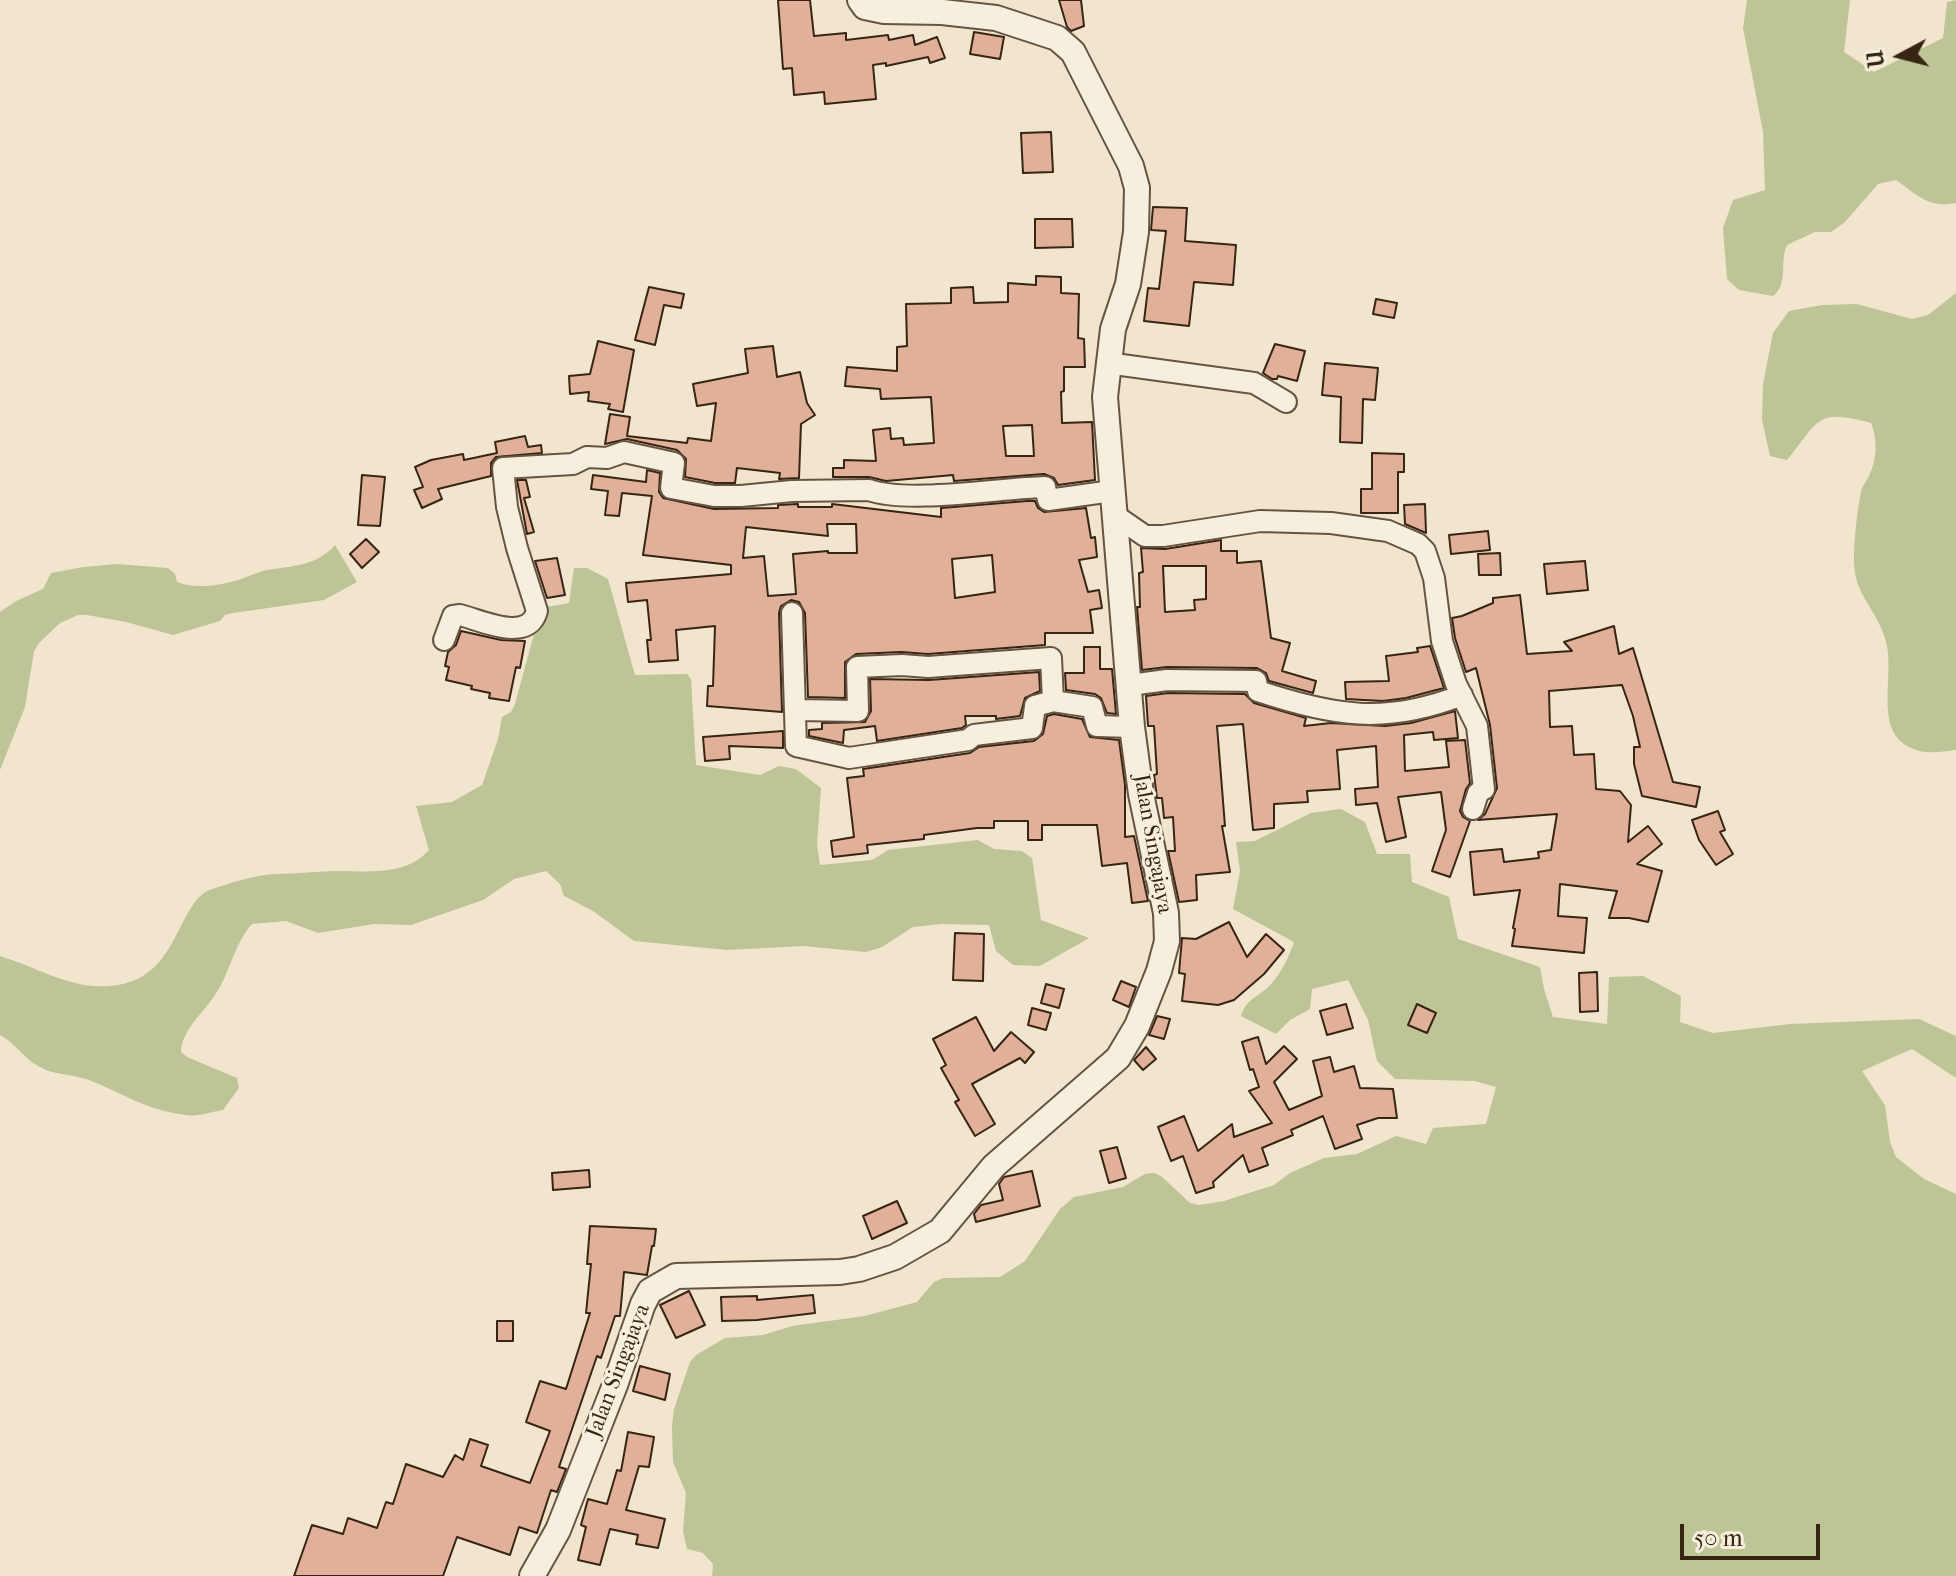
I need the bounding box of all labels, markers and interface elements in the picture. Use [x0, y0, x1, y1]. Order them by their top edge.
north arrow [1860, 16, 1940, 96]
text: U [1862, 49, 1890, 69]
street label: Jalan Singajaya [1127, 772, 1177, 916]
street label: Jalan Singajaya [581, 1300, 657, 1442]
scale bar [1684, 1508, 1824, 1558]
text: 50 m [1694, 1524, 1743, 1552]

